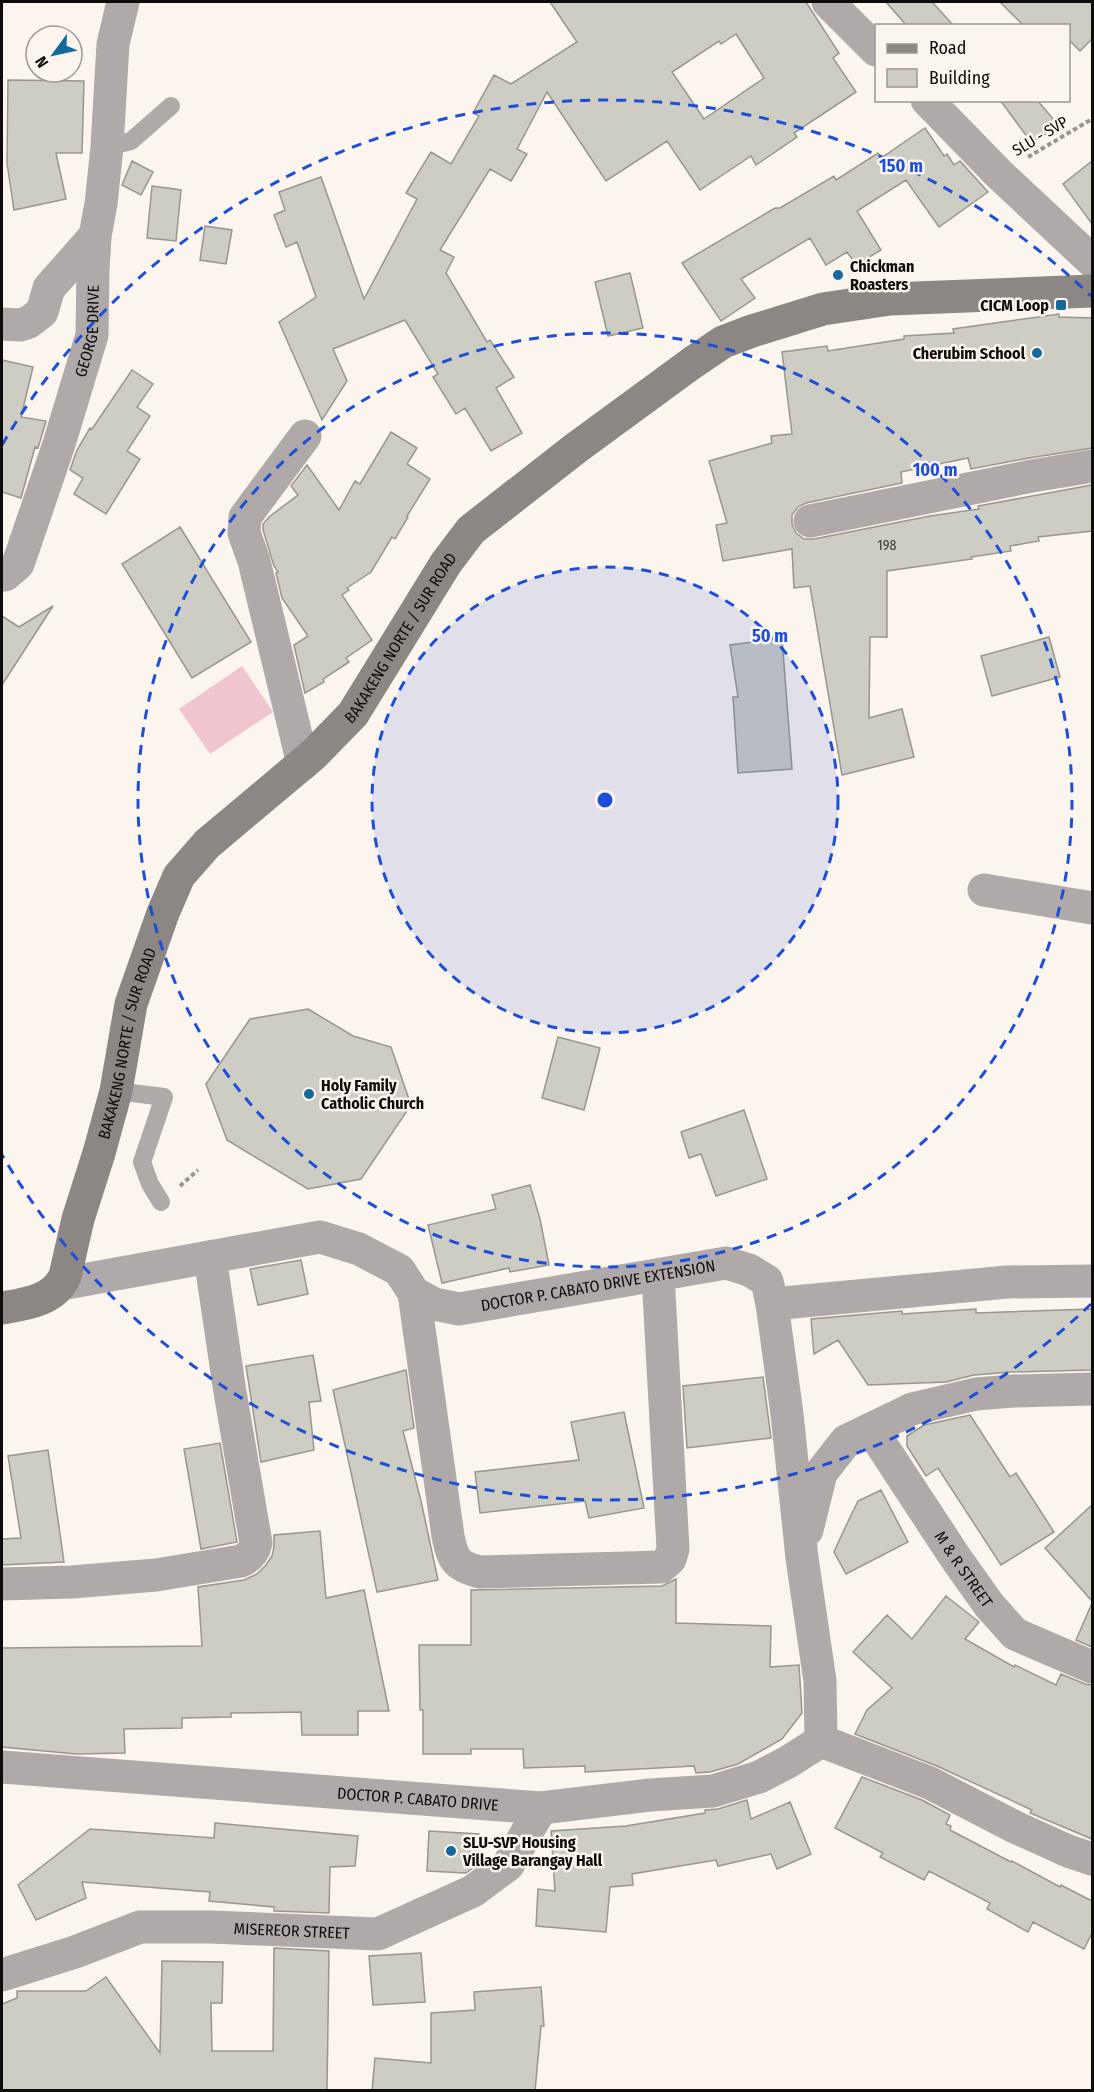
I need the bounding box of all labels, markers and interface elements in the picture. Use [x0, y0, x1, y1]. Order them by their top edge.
north arrow [24, 24, 84, 84]
legend [875, 24, 1070, 102]
text: Road [929, 37, 966, 59]
text: N [31, 53, 52, 71]
text: Building [929, 67, 990, 89]
street label: SLU - SVP [1009, 112, 1071, 160]
text: 150 m [879, 155, 923, 177]
place label: Chickman Roasters [850, 257, 914, 294]
marker: Chickman Roasters [831, 268, 845, 282]
street label: GEORGE DRIVE [70, 285, 102, 379]
place label: CICM Loop [980, 296, 1049, 315]
marker: CICM Loop [1054, 298, 1068, 312]
place label: Cherubim School [913, 344, 1026, 363]
marker: Cherubim School [1030, 346, 1044, 360]
text: 100 m [913, 459, 957, 481]
house number: 198 [877, 537, 897, 554]
street label: BAKAKENG NORTE / SUR ROAD [340, 549, 460, 727]
text: 50 m [752, 625, 788, 647]
centre of rings [595, 790, 615, 810]
street label: BAKAKENG NORTE / SUR ROAD [94, 945, 160, 1141]
place label: Holy Family Catholic Church [321, 1076, 424, 1113]
marker: Holy Family Catholic Church [302, 1087, 316, 1101]
street label: DOCTOR P. CABATO DRIVE EXTENSION [479, 1256, 717, 1315]
street label: M & R STREET [931, 1527, 997, 1611]
street label: DOCTOR P. CABATO DRIVE [336, 1783, 499, 1814]
place label: SLU-SVP Housing Village Barangay Hall [462, 1833, 603, 1870]
marker: SLU-SVP Housing Village Barangay Hall [444, 1844, 458, 1858]
street label: MISEREOR STREET [233, 1918, 351, 1942]

